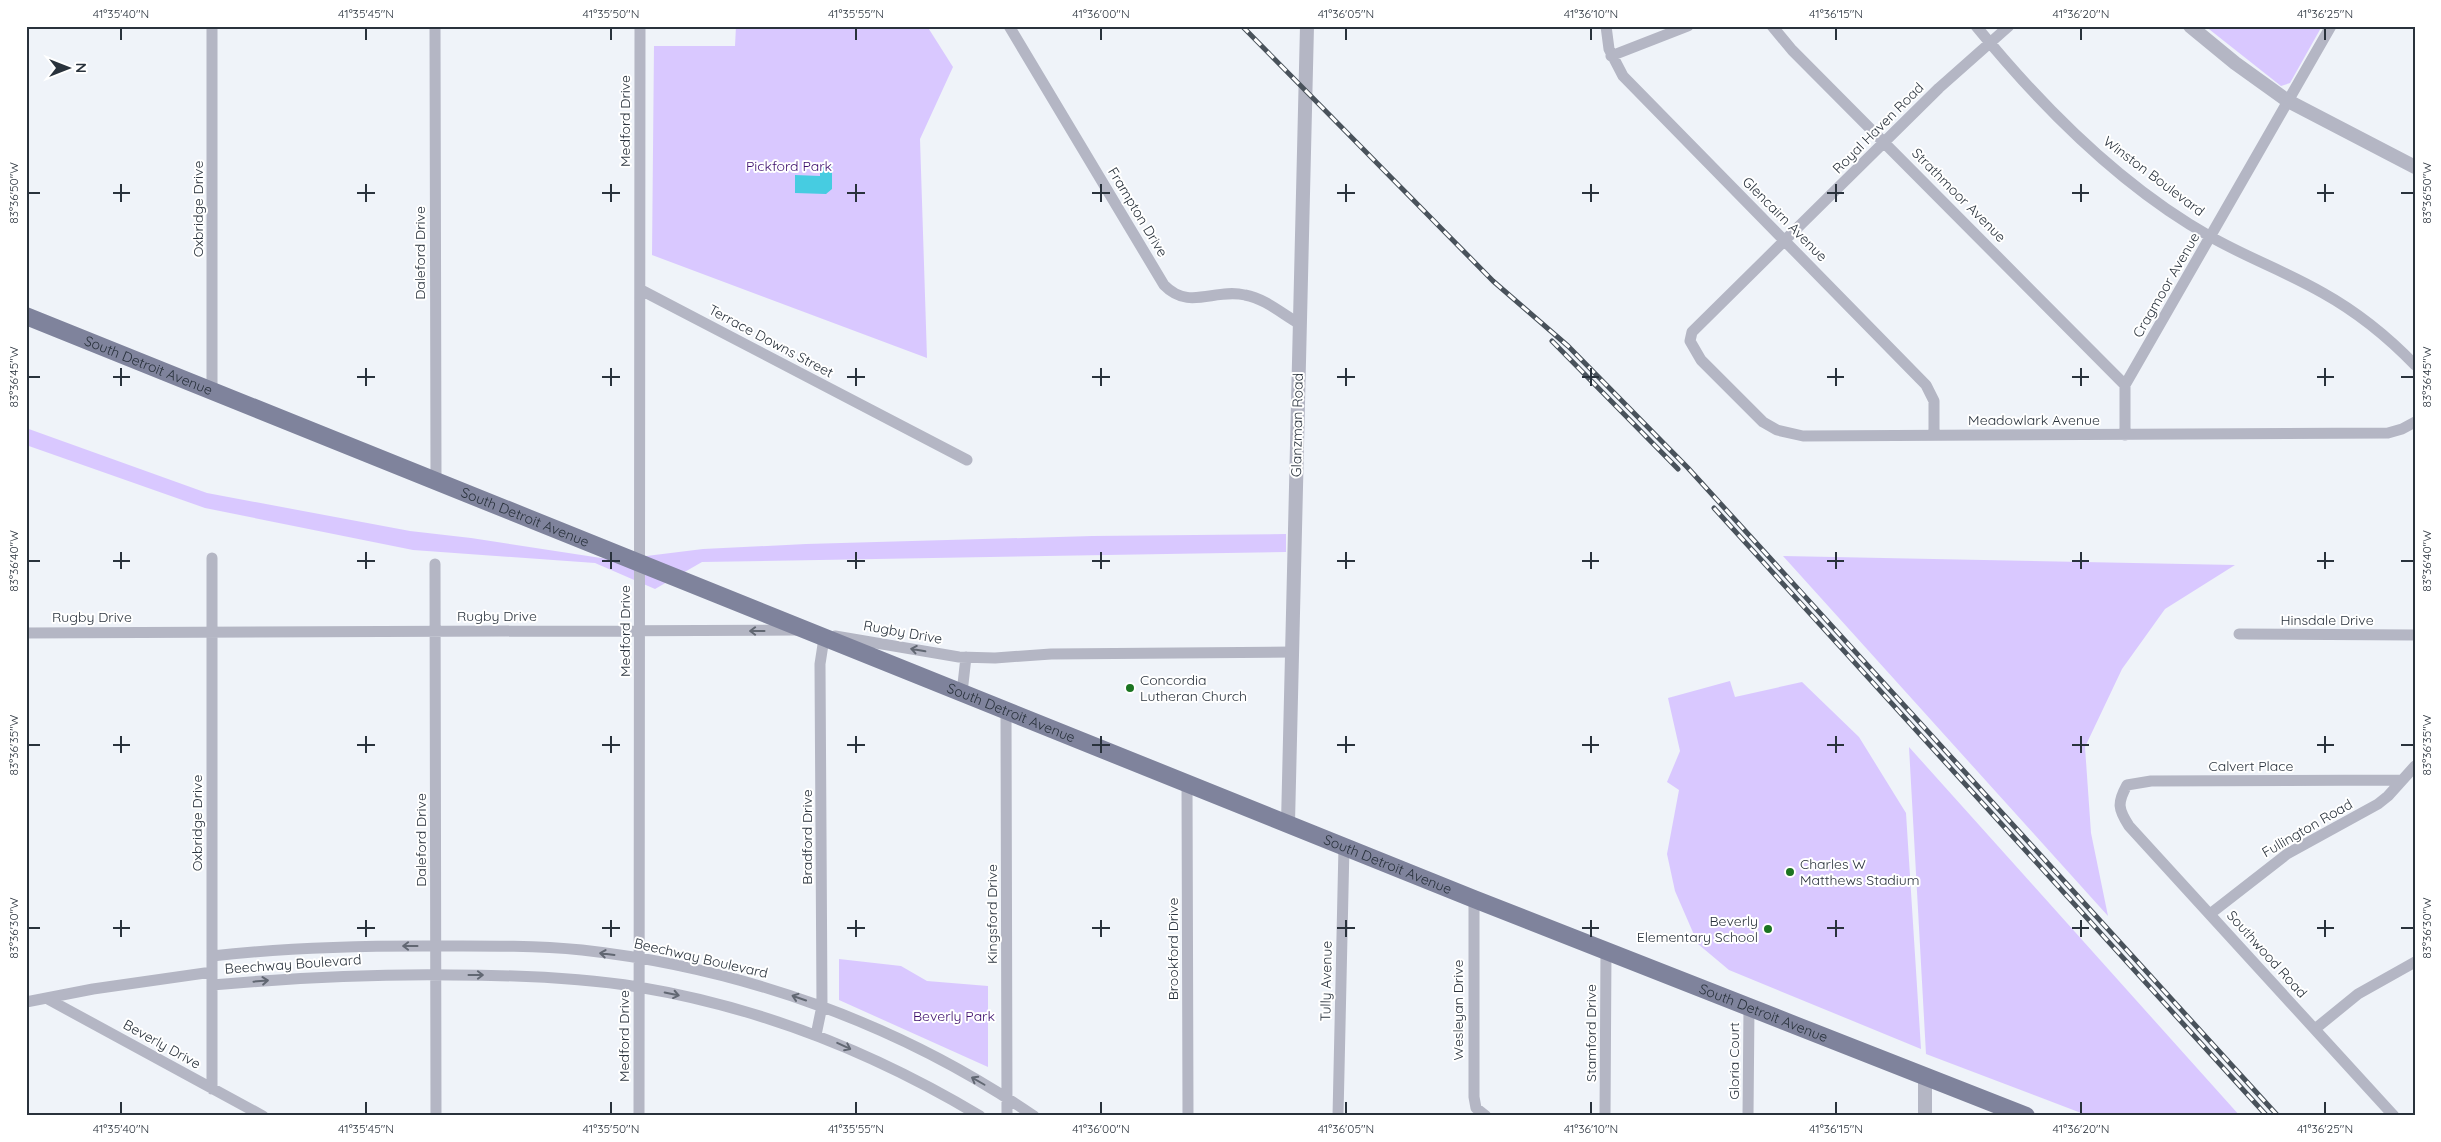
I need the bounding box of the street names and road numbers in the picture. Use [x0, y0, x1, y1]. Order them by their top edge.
street label: Medford Drive [616, 75, 634, 167]
street label: Royal Haven Road [1829, 79, 1927, 177]
street label: Winston Boulevard [2100, 132, 2208, 220]
street label: Strathmoor Avenue [1908, 144, 2010, 246]
street label: Oxbridge Drive [189, 161, 207, 257]
street label: Frampton Drive [1104, 164, 1172, 260]
street label: Glencairn Avenue [1739, 173, 1831, 265]
street label: Daleford Drive [411, 206, 429, 300]
street label: Cragmoor Avenue [2129, 229, 2203, 341]
street label: Terrace Downs Street [706, 301, 837, 382]
street label: South Detroit Avenue [82, 331, 215, 399]
street label: Glanzman Road [1287, 373, 1307, 477]
street label: Meadowlark Avenue [1968, 411, 2100, 429]
street label: South Detroit Avenue [458, 483, 592, 551]
street label: Medford Drive [616, 585, 634, 677]
street label: Rugby Drive [457, 607, 537, 625]
street label: Rugby Drive [52, 608, 132, 626]
street label: Hinsdale Drive [2280, 611, 2374, 629]
street label: Rugby Drive [862, 616, 944, 648]
street label: South Detroit Avenue [944, 679, 1078, 747]
street label: Calvert Place [2209, 757, 2294, 775]
street label: Oxbridge Drive [188, 775, 206, 871]
street label: Bradford Drive [798, 789, 816, 885]
street label: Daleford Drive [412, 793, 430, 887]
street label: Fullington Road [2258, 795, 2356, 861]
street label: South Detroit Avenue [1321, 830, 1455, 898]
street label: Kingsford Drive [983, 864, 1001, 964]
street label: Brookford Drive [1164, 898, 1182, 1000]
street label: Southwood Road [2223, 907, 2311, 1001]
street label: Beechway Boulevard [632, 934, 770, 982]
street label: Tully Avenue [1316, 940, 1336, 1021]
street label: Beechway Boulevard [224, 950, 362, 978]
street label: Wesleyan Drive [1449, 960, 1467, 1060]
street label: South Detroit Avenue [1697, 979, 1830, 1046]
street label: Stamford Drive [1582, 984, 1600, 1082]
street label: Medford Drive [615, 990, 633, 1082]
street label: Beverly Drive [120, 1015, 204, 1073]
street label: Gloria Court [1725, 1022, 1743, 1100]

